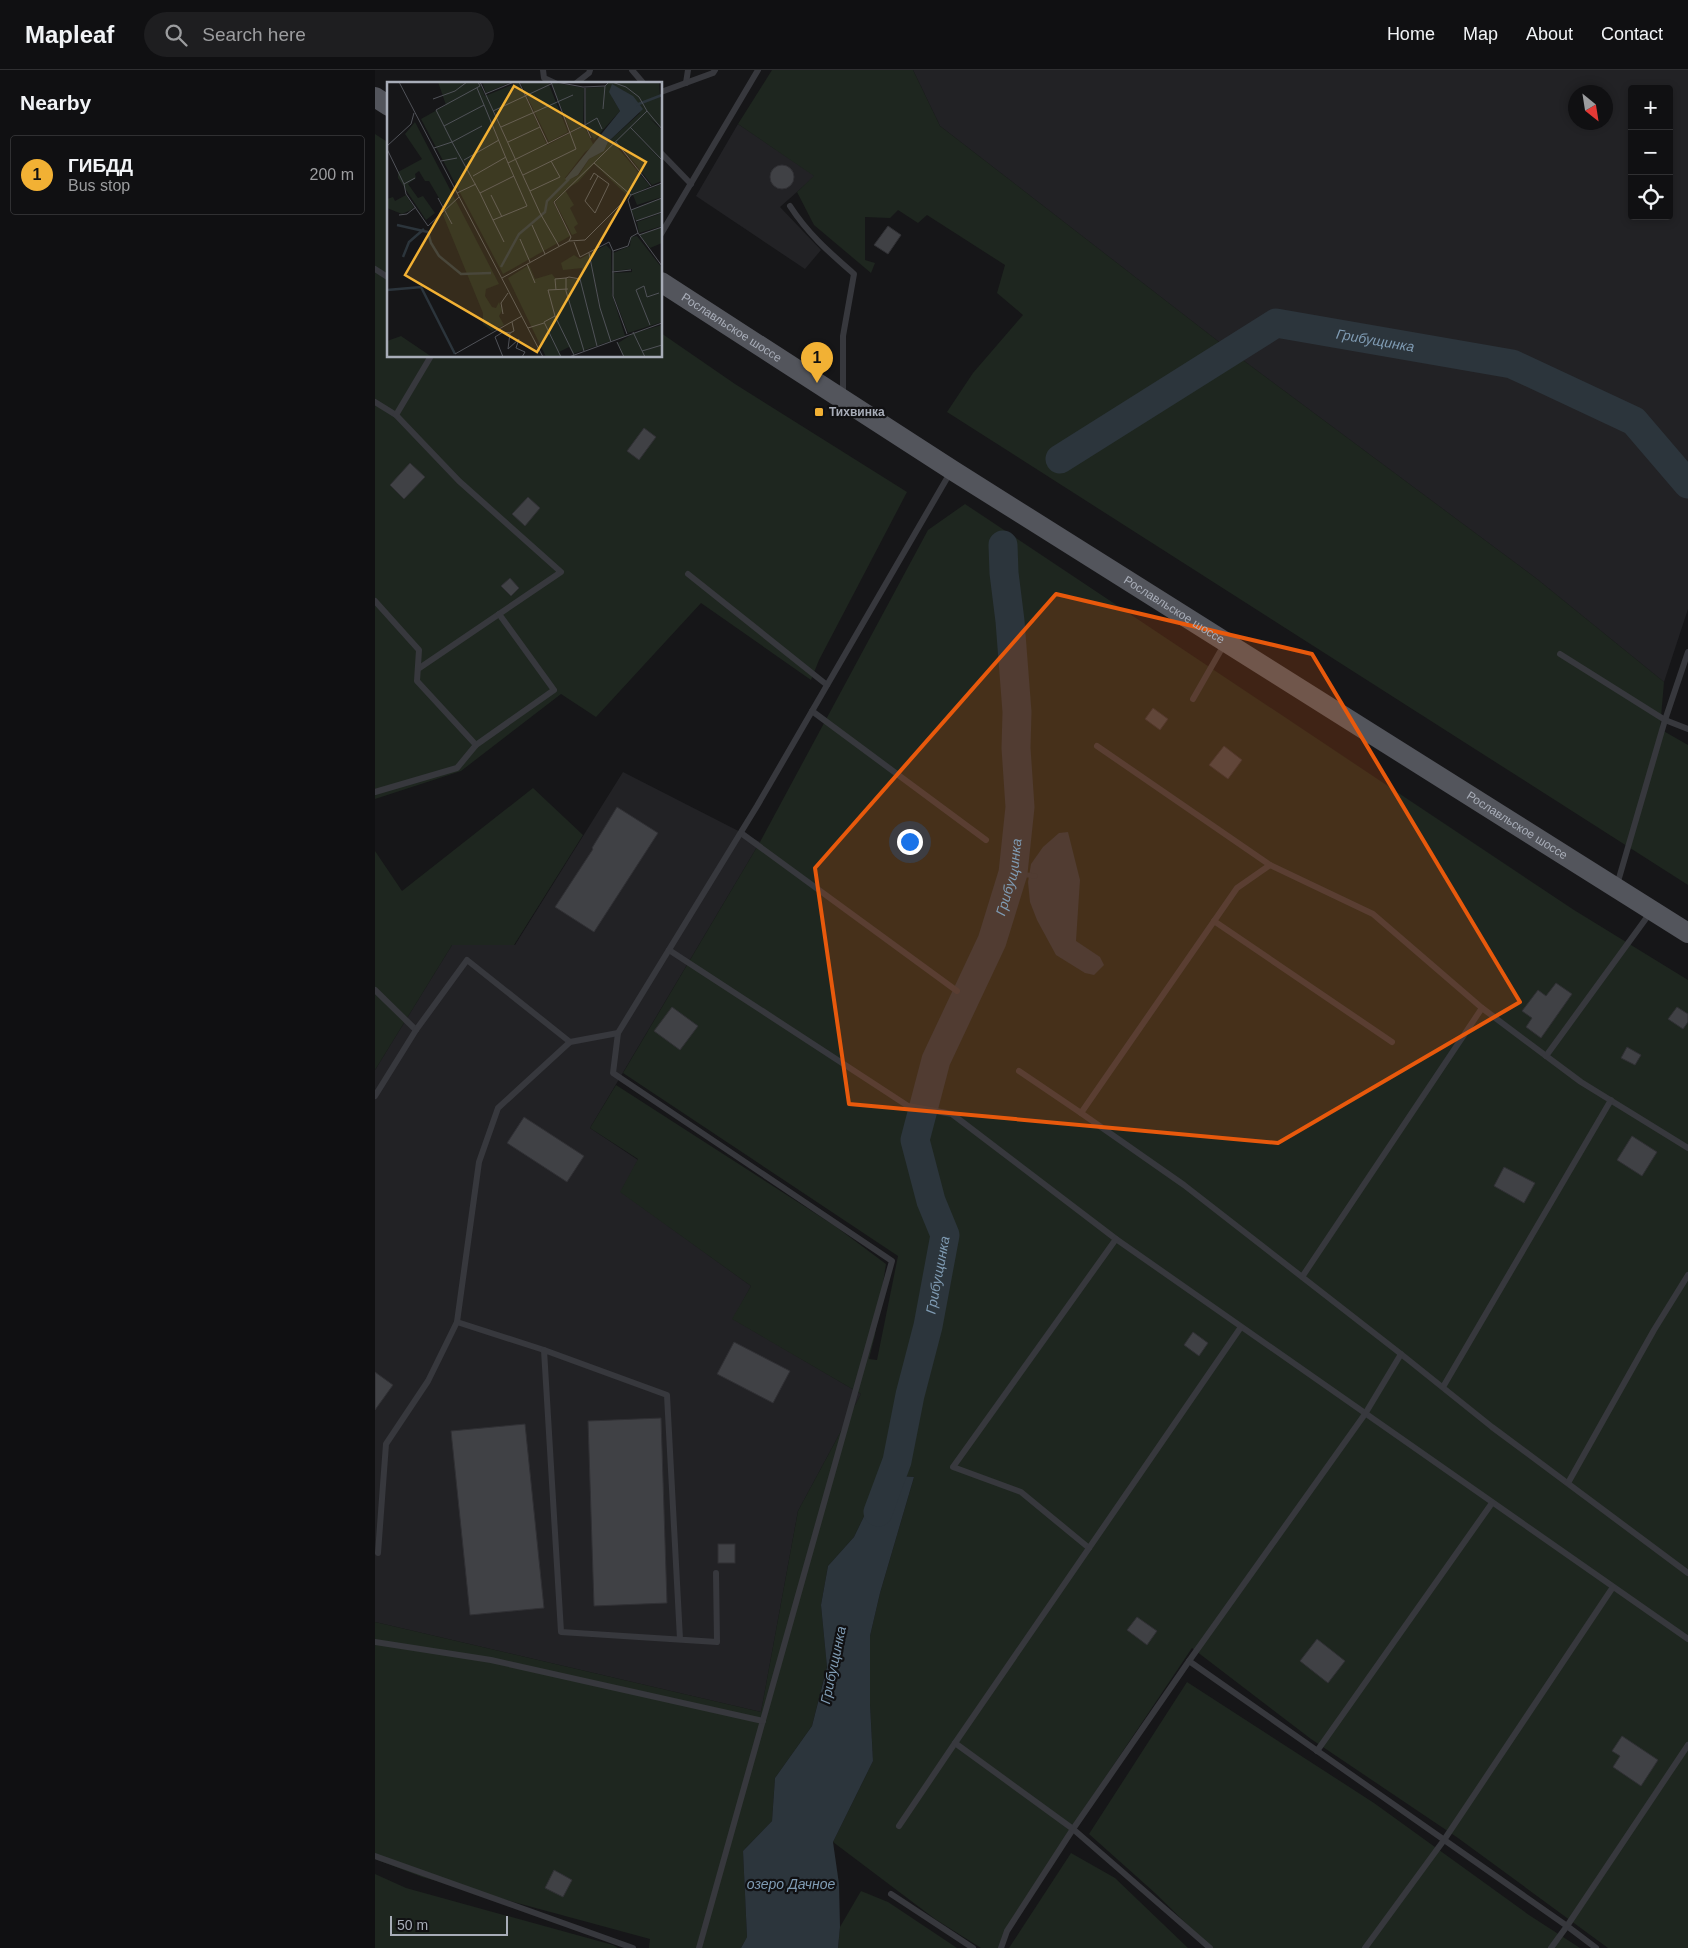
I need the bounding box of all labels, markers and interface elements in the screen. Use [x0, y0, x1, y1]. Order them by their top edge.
search box [144, 12, 494, 57]
text: Mapleaf [25, 21, 114, 48]
icon: search [162, 21, 190, 49]
text: Search here [202, 24, 306, 45]
text: Home [1387, 24, 1435, 44]
text: Map [1463, 24, 1498, 44]
text: About [1526, 24, 1573, 44]
text: Contact [1601, 24, 1663, 44]
inset map [387, 82, 663, 358]
north arrow [1568, 85, 1613, 130]
map controls [1628, 85, 1673, 220]
button: + [1628, 85, 1673, 130]
text: Nearby [20, 91, 91, 114]
button: − [1628, 130, 1673, 175]
text: ГИБДД [68, 155, 133, 176]
text: 1 [33, 166, 41, 183]
text: 200 m [310, 166, 354, 183]
button: locate [1628, 175, 1673, 220]
text: Bus stop [68, 177, 130, 194]
street label: Рославльское шоссе [679, 290, 784, 365]
water label: Грибущинка [1335, 326, 1416, 355]
pin: 1 [801, 342, 833, 383]
place label: Тихвинка [829, 405, 885, 419]
marker: Тихвинка [813, 406, 825, 418]
street label: Рославльское шоссе [1121, 573, 1227, 647]
street label: Рославльское шоссе [1464, 789, 1570, 863]
your location [897, 829, 923, 855]
water label: Грибущинка [992, 837, 1025, 918]
water label: Грибущинка [922, 1234, 953, 1315]
water label: Грибущинка [817, 1625, 849, 1705]
water label: озеро Дачное [747, 1876, 835, 1892]
scale bar [390, 1913, 507, 1936]
text: 50 m [397, 1917, 428, 1933]

